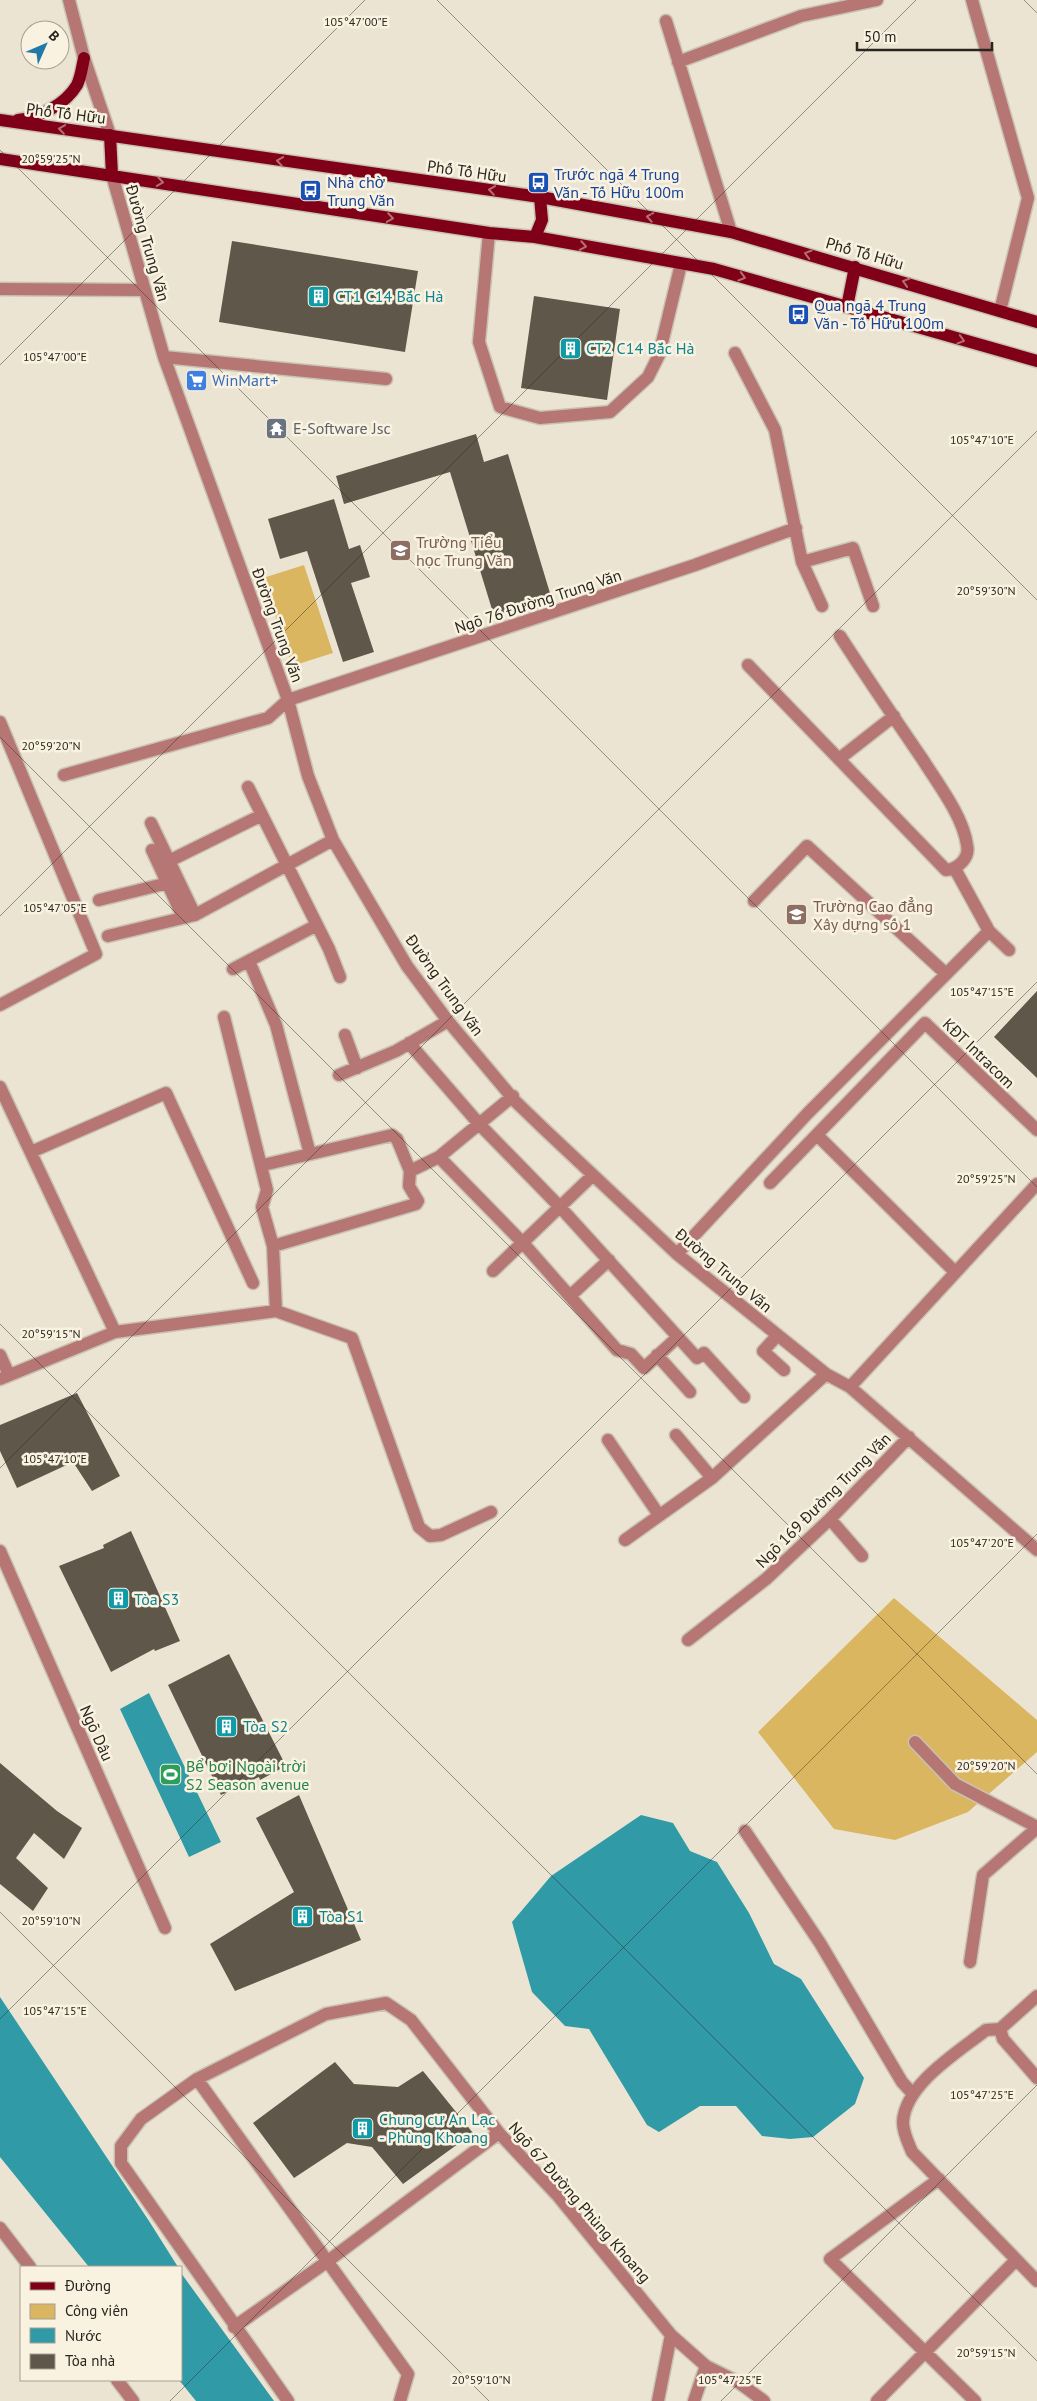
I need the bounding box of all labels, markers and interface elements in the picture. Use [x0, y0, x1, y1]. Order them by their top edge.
text: 105°47'00"E [324, 14, 388, 29]
north arrow [20, 20, 70, 70]
scale bar [857, 20, 992, 52]
text: B [45, 27, 63, 45]
text: 50 m [864, 27, 897, 46]
street label: Phố Tố Hữu [25, 98, 107, 128]
one-way arrow [58, 124, 66, 134]
text: 20°59'25"N [21, 151, 81, 166]
one-way arrow [275, 156, 284, 166]
street label: Phố Tố Hữu [426, 156, 508, 186]
place label: Trước ngã 4 Trung Văn - Tố Hữu 100m [553, 164, 684, 202]
bus stop icon: Trước ngã 4 Trung Văn - Tố Hữu 100m [526, 171, 550, 195]
place label: Nhà chờ Trung Văn [327, 172, 394, 210]
one-way arrow [155, 177, 164, 187]
bus stop icon: Nhà chờ Trung Văn [299, 179, 323, 203]
street label: Đường Trung Văn [122, 181, 174, 304]
one-way arrow [488, 186, 496, 196]
one-way arrow [385, 212, 394, 222]
one-way arrow [646, 212, 655, 223]
street label: Phố Tố Hữu [824, 232, 906, 274]
one-way arrow [578, 240, 587, 250]
one-way arrow [805, 249, 813, 259]
one-way arrow [738, 271, 746, 282]
one-way arrow [903, 278, 911, 288]
building icon: CT1 C14 Bắc Hà [307, 284, 331, 308]
place label: CT1 C14 Bắc Hà [335, 286, 443, 306]
place label: Qua ngã 4 Trung Văn - Tố Hữu 100m [813, 295, 944, 333]
bus stop icon: Qua ngã 4 Trung Văn - Tố Hữu 100m [786, 302, 810, 326]
one-way arrow [957, 334, 965, 344]
building icon: CT2 C14 Bắc Hà [558, 336, 582, 360]
place label: CT2 C14 Bắc Hà [586, 338, 694, 358]
text: 105°47'00"E [23, 349, 87, 364]
supermarket icon: WinMart+ [184, 368, 208, 392]
place label: WinMart+ [212, 370, 278, 390]
temple icon: E-Software Jsc [265, 416, 289, 440]
place label: E-Software Jsc [293, 418, 391, 438]
text: 105°47'10"E [950, 432, 1014, 447]
place label: Trường Tiểu học Trung Văn [416, 532, 512, 570]
school or university icon: Trường Tiểu học Trung Văn [388, 539, 412, 563]
street label: Đường Trung Văn [248, 564, 308, 685]
street label: Ngõ 76 Đường Trung Văn [452, 565, 624, 637]
text: 20°59'30"N [956, 583, 1016, 598]
text: 20°59'20"N [21, 738, 81, 753]
place label: Trường Cao đẳng Xây dựng số 1 [813, 896, 933, 934]
text: 105°47'05"E [23, 900, 87, 915]
school or university icon: Trường Cao đẳng Xây dựng số 1 [785, 903, 809, 927]
street label: Đường Trung Văn [401, 930, 488, 1040]
text: 105°47'15"E [950, 984, 1014, 999]
street label: KĐT Intracom [939, 1014, 1019, 1092]
text: 20°59'25"N [956, 1171, 1016, 1186]
street label: Đường Trung Văn [671, 1223, 777, 1316]
text: 20°59'15"N [21, 1326, 81, 1341]
street label: Ngõ 169 Đường Trung Văn [751, 1428, 895, 1572]
text: 105°47'10"E [23, 1451, 87, 1466]
text: 105°47'20"E [950, 1535, 1014, 1550]
building icon: Tòa S3 [106, 1587, 130, 1611]
place label: Tòa S3 [134, 1589, 179, 1609]
street label: Ngõ Dâu [76, 1702, 118, 1764]
building icon: Tòa S2 [215, 1714, 239, 1738]
place label: Tòa S2 [243, 1716, 288, 1736]
place label: Bể bơi Ngoài trời S2 Season avenue [186, 1756, 310, 1794]
text: 20°59'20"N [956, 1758, 1016, 1773]
sports icon: Bể bơi Ngoài trời S2 Season avenue [158, 1763, 182, 1787]
building icon: Tòa S1 [291, 1904, 315, 1928]
place label: Tòa S1 [319, 1906, 364, 1926]
text: 20°59'10"N [21, 1913, 81, 1928]
text: 105°47'15"E [23, 2003, 87, 2018]
text: 105°47'25"E [950, 2087, 1014, 2102]
place label: Chung cư An Lạc - Phùng Khoang [379, 2109, 496, 2147]
building icon: Chung cư An Lạc - Phùng Khoang [351, 2116, 375, 2140]
street label: Ngõ 67 Đường Phùng Khoang [505, 2117, 655, 2287]
legend [20, 2266, 182, 2381]
text: Đường [64, 2276, 111, 2295]
text: Công viên [65, 2301, 128, 2320]
text: Nước [65, 2326, 102, 2345]
text: 20°59'15"N [956, 2345, 1016, 2360]
text: Tòa nhà [65, 2351, 115, 2370]
text: 20°59'10"N [451, 2372, 511, 2387]
text: 105°47'25"E [698, 2372, 762, 2387]

